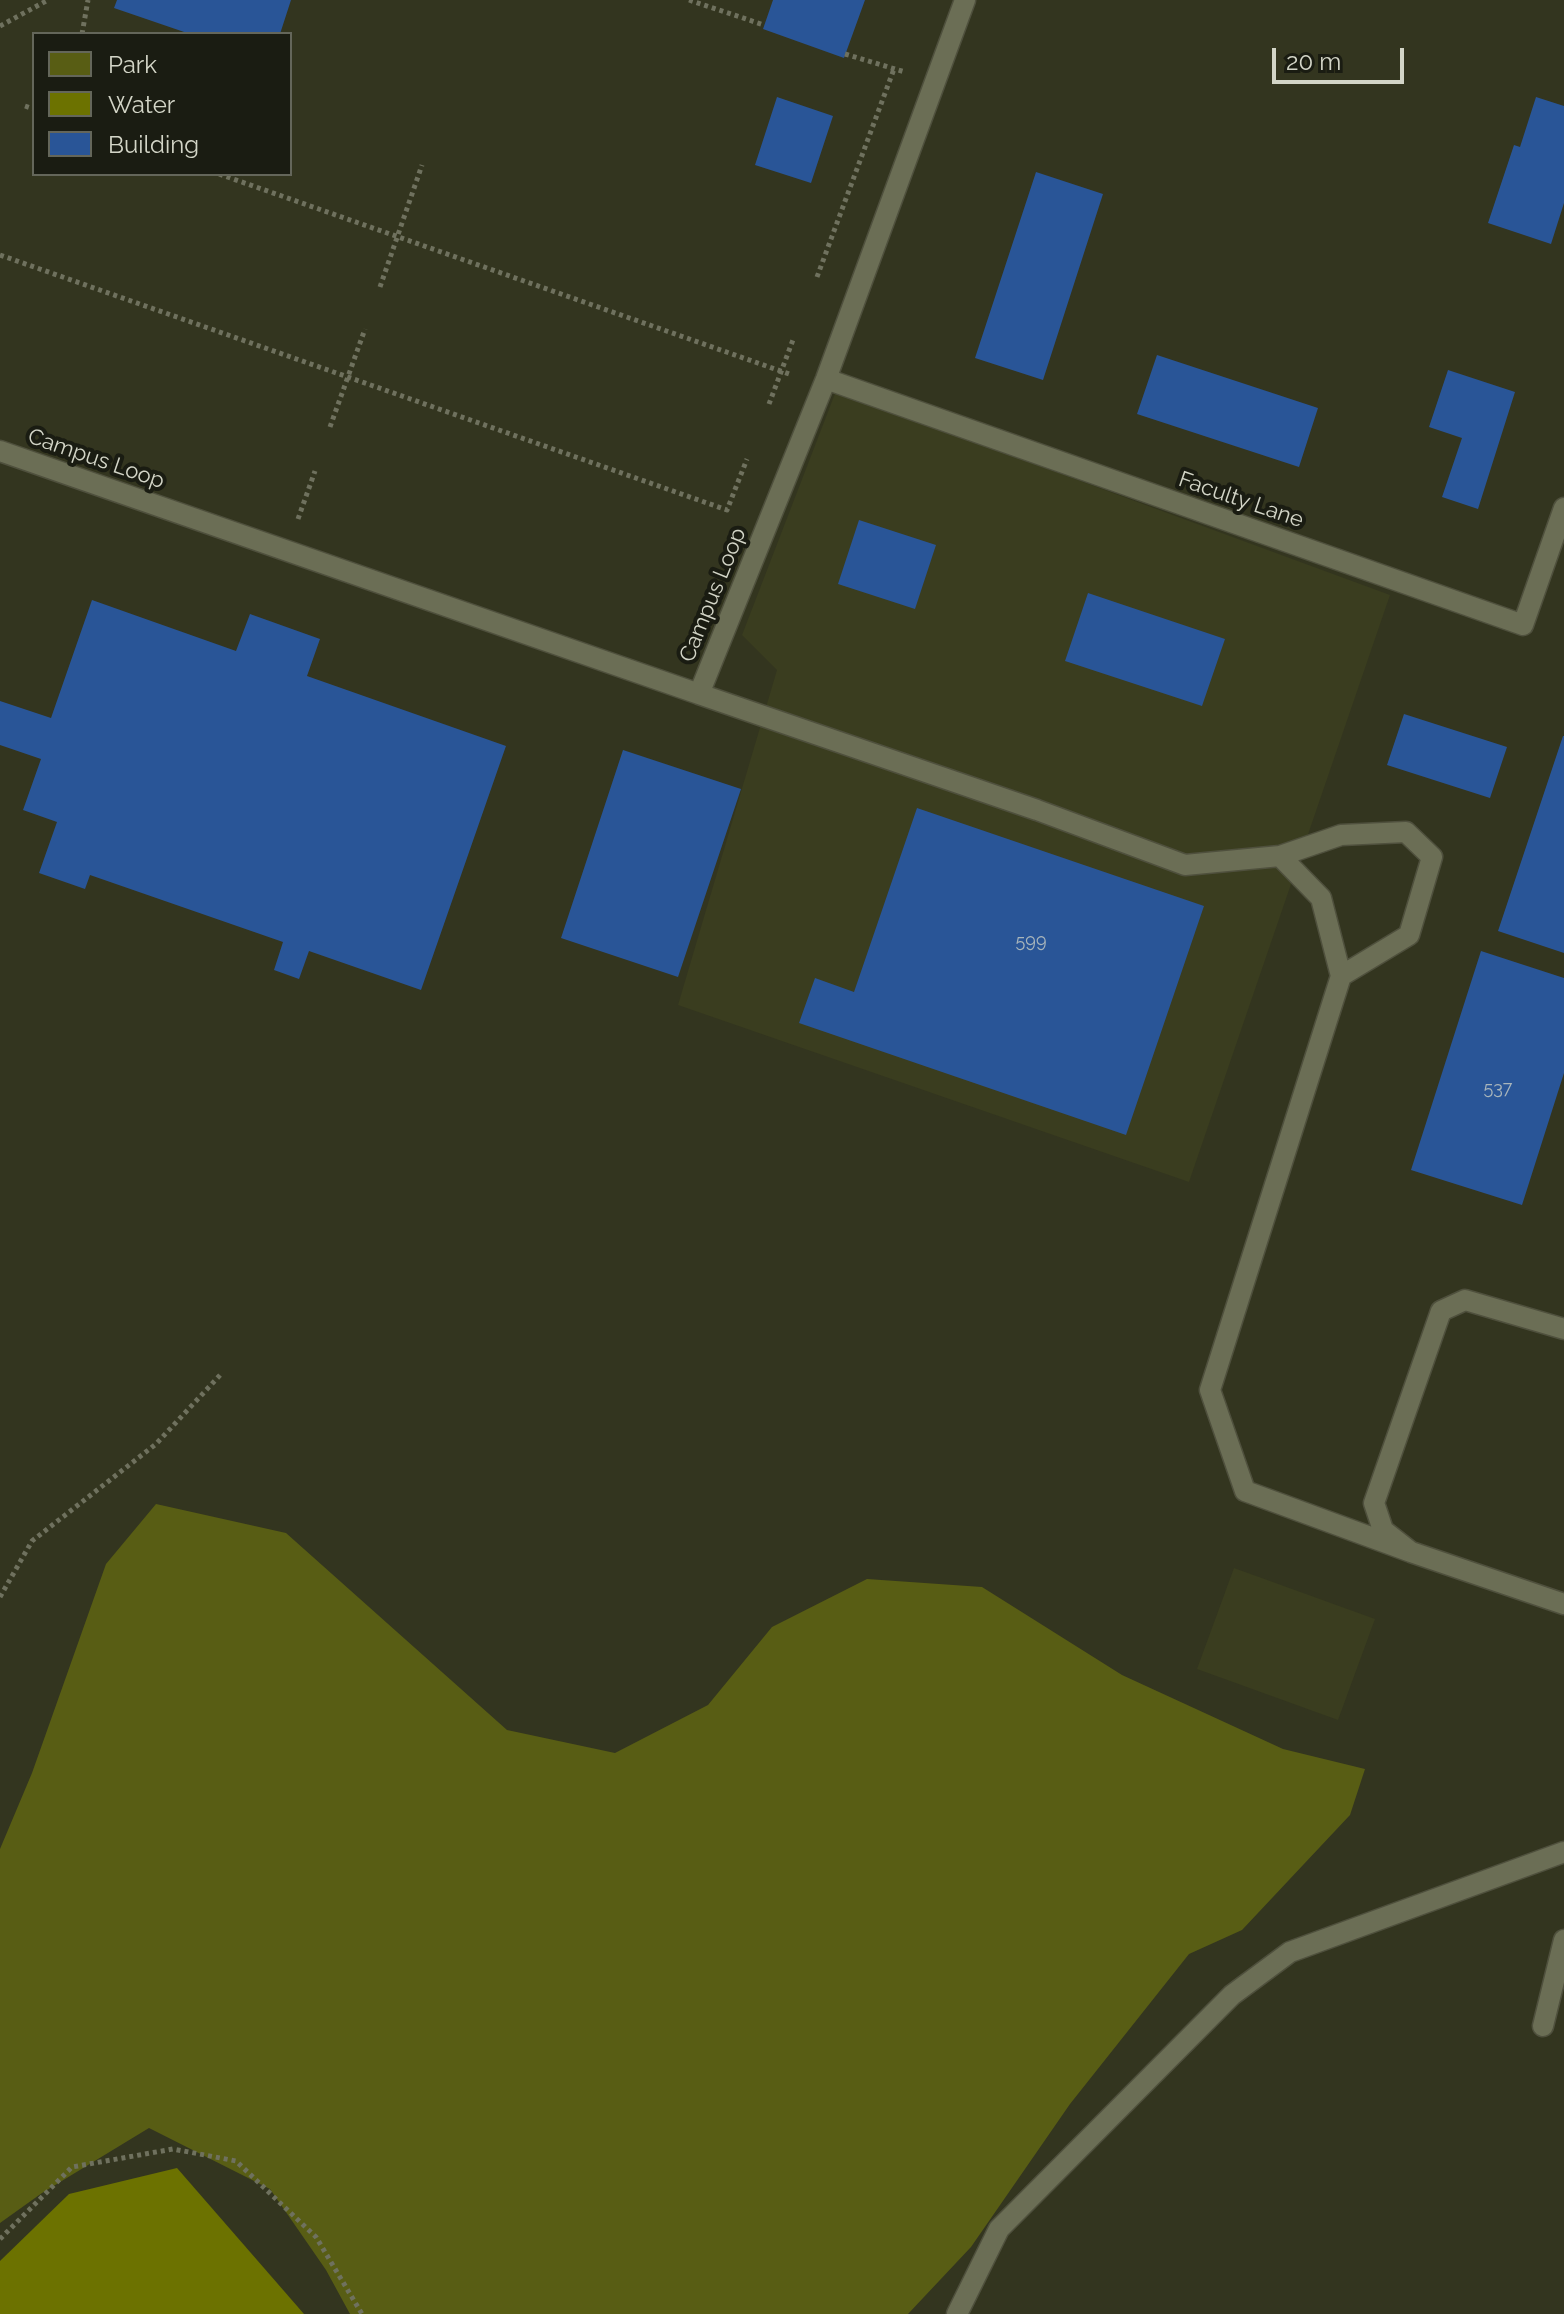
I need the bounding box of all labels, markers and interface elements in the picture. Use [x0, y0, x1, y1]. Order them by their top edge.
legend [32, 32, 292, 176]
scale bar [1276, 32, 1408, 82]
text: 20 m [1286, 47, 1341, 76]
text: Park [108, 50, 157, 79]
text: Water [108, 90, 175, 119]
text: Building [108, 130, 199, 159]
street label: Campus Loop [24, 423, 168, 495]
street label: Faculty Lane [1175, 466, 1307, 534]
street label: Campus Loop [674, 524, 752, 666]
house number: 599 [1016, 931, 1046, 953]
house number: 537 [1484, 1078, 1512, 1100]

